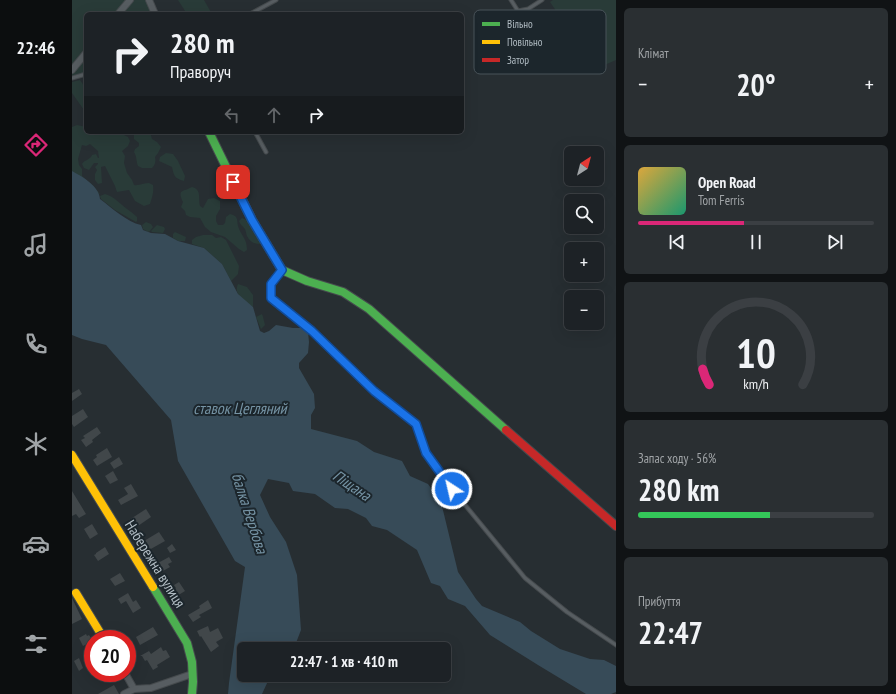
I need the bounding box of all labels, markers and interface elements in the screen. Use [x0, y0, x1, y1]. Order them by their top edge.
legend [474, 10, 606, 74]
text: Вільно [507, 17, 533, 31]
text: 280 m [170, 24, 234, 61]
icon: right [104, 28, 156, 80]
text: Повільно [507, 35, 543, 49]
text: 22:46 [17, 36, 55, 59]
text: Клімат [638, 45, 669, 62]
text: Затор [507, 53, 529, 67]
text: Праворуч [170, 60, 231, 83]
text: 20° [736, 65, 776, 104]
text: − [638, 70, 647, 98]
text: + [865, 70, 874, 98]
icon: left [221, 104, 243, 126]
icon: ahead [263, 104, 285, 126]
icon: right [305, 104, 327, 126]
icon: directions [22, 131, 50, 159]
north arrow [564, 146, 604, 186]
map controls [564, 146, 604, 330]
pin [216, 165, 250, 199]
icon: arrive [222, 171, 244, 193]
text: Open Road [698, 173, 756, 192]
text: Tom Ferris [698, 192, 744, 209]
button: search [564, 194, 604, 234]
icon: music [22, 231, 50, 259]
icon: previous [666, 231, 688, 253]
icon: pause [745, 231, 767, 253]
icon: next [824, 231, 846, 253]
button: + [564, 242, 604, 282]
button: − [564, 290, 604, 330]
text: 10 [736, 326, 776, 379]
icon: phone [22, 330, 50, 358]
text: km/h [743, 374, 769, 393]
water label: ставок Цегляний [193, 398, 289, 418]
icon: climate [22, 430, 50, 458]
text: Запас ходу · 56% [638, 450, 716, 467]
water label: Піщана [329, 465, 376, 506]
position arrow [431, 468, 473, 510]
water label: балка Вербова [228, 470, 273, 557]
text: 280 km [638, 470, 719, 509]
street label: Набережна вулиця [121, 516, 190, 611]
icon: car [22, 530, 50, 558]
text: Прибуття [638, 593, 681, 610]
text: 22:47 [638, 613, 703, 652]
icon: filters [22, 630, 50, 658]
speed limit sign: 20 [84, 630, 136, 682]
text: 22:47 · 1 хв · 410 m [290, 652, 398, 671]

